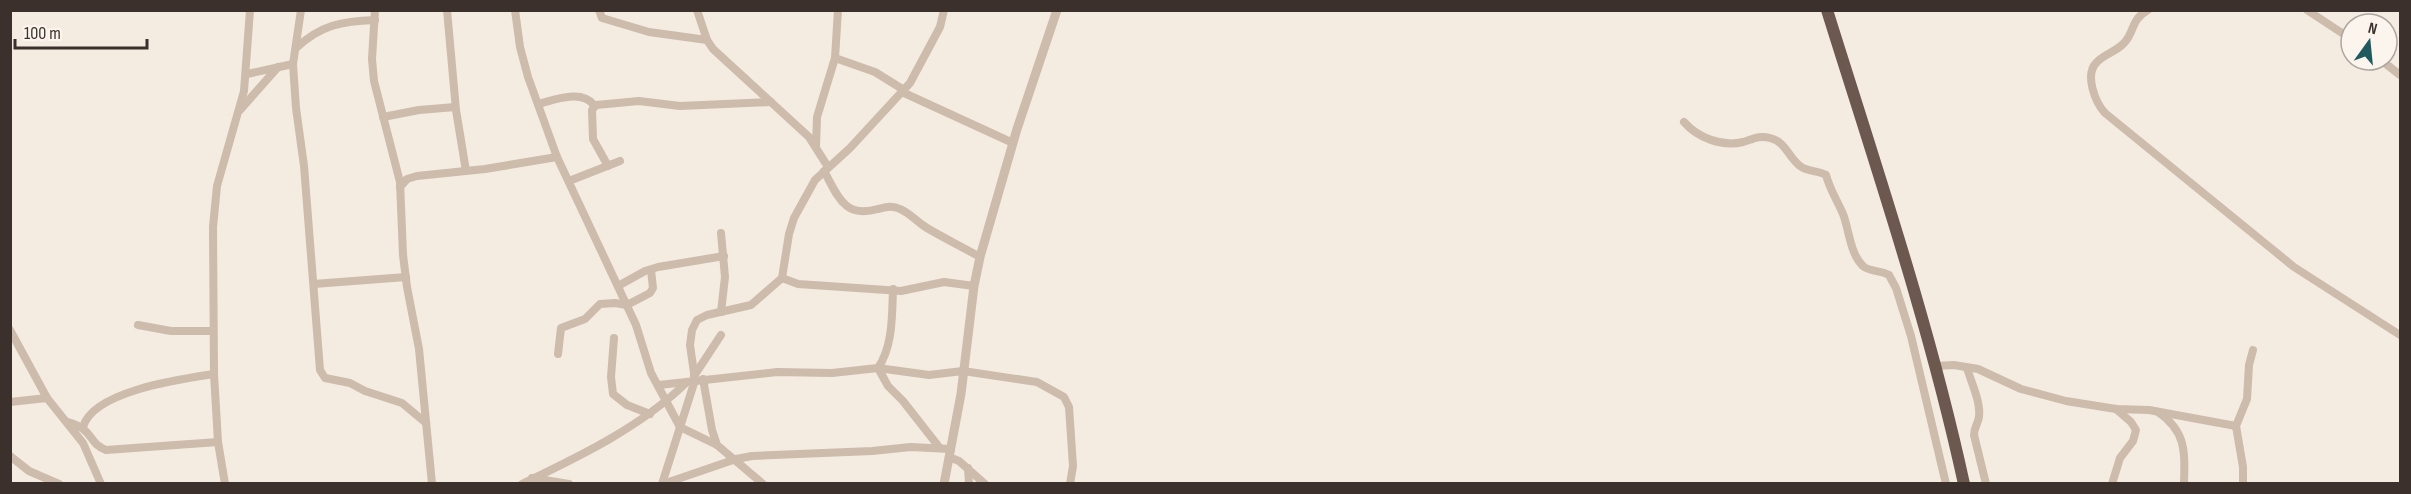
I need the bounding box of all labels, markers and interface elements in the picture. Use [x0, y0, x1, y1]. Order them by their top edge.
scale bar [15, 12, 147, 50]
north arrow [2339, 12, 2399, 72]
text: N [2366, 19, 2379, 39]
text: 100 m [24, 23, 61, 44]

